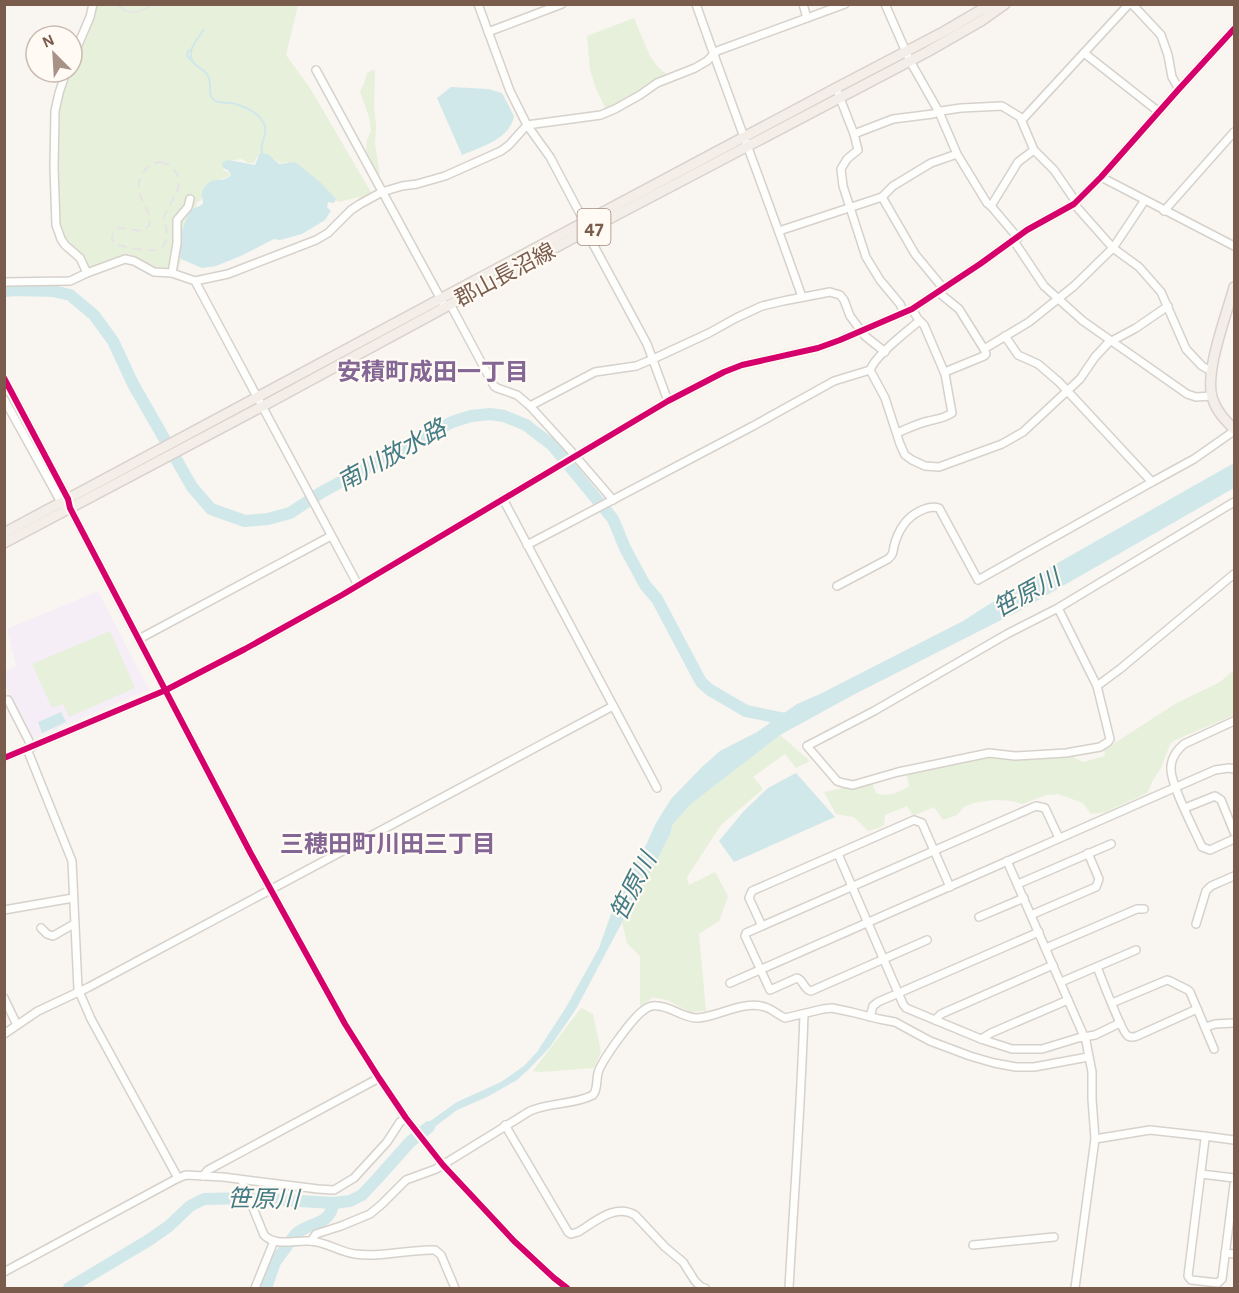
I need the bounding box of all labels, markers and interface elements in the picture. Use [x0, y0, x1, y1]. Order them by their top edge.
north arrow [24, 24, 84, 84]
text: N [40, 32, 57, 51]
road number: 47 [578, 209, 610, 245]
street label: 郡山長沼線 [451, 239, 559, 311]
district label: 安積町成田一丁目 [337, 359, 529, 385]
water label: 南川放水路 [333, 414, 452, 496]
water label: 笹原川 [989, 563, 1067, 622]
district label: 三穂田町川田三丁目 [280, 831, 496, 857]
water label: 笹原川 [605, 846, 662, 925]
water label: 笹原川 [227, 1185, 302, 1213]

